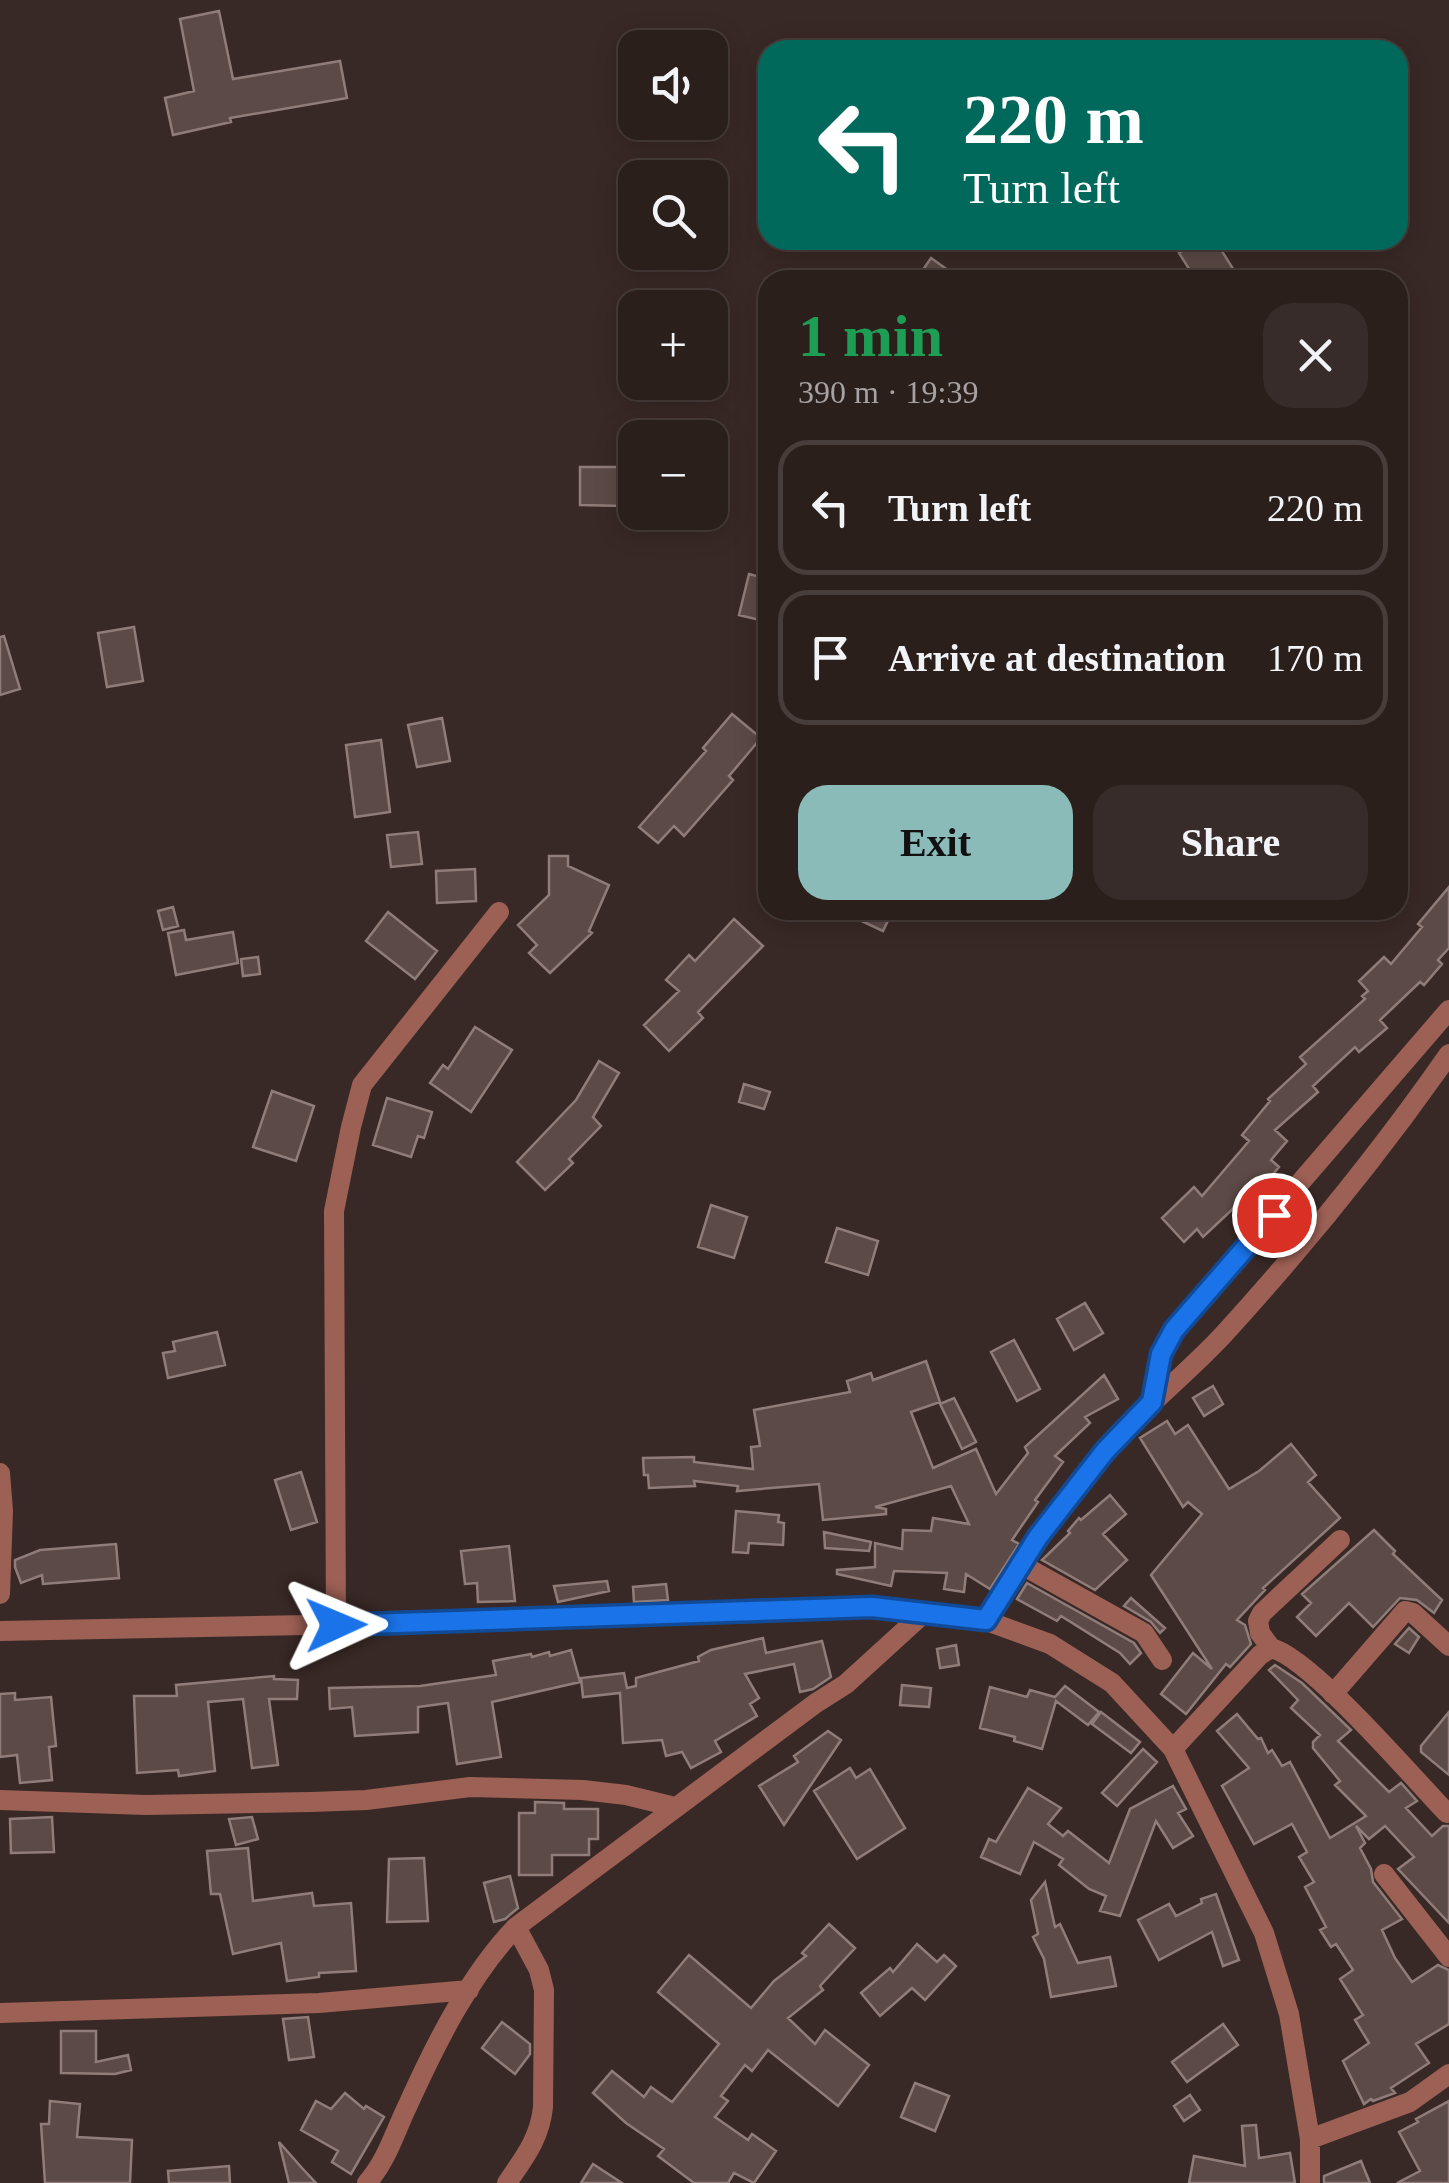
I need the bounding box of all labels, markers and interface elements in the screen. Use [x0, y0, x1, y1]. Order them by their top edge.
map controls [618, 30, 728, 530]
button: sound [618, 30, 728, 140]
icon: left [798, 80, 928, 210]
text: 220 m [963, 81, 1144, 158]
button: search [618, 160, 728, 270]
text: Turn left [963, 163, 1120, 213]
button: + [618, 290, 728, 400]
text: 1 min [798, 303, 943, 369]
button: close [1263, 303, 1368, 408]
text: 390 m · 19:39 [798, 374, 978, 410]
button: − [618, 420, 728, 530]
icon: left [803, 480, 858, 535]
text: Turn left [888, 487, 1031, 529]
text: 220 m [1267, 487, 1363, 529]
icon: arrive [803, 630, 858, 685]
text: Arrive at destination [888, 637, 1226, 679]
text: 170 m [1267, 637, 1363, 679]
button: Exit [798, 785, 1073, 900]
button: Share [1093, 785, 1368, 900]
pin [1232, 1173, 1317, 1258]
icon: arrive [1247, 1188, 1302, 1243]
position arrow [284, 1573, 388, 1677]

